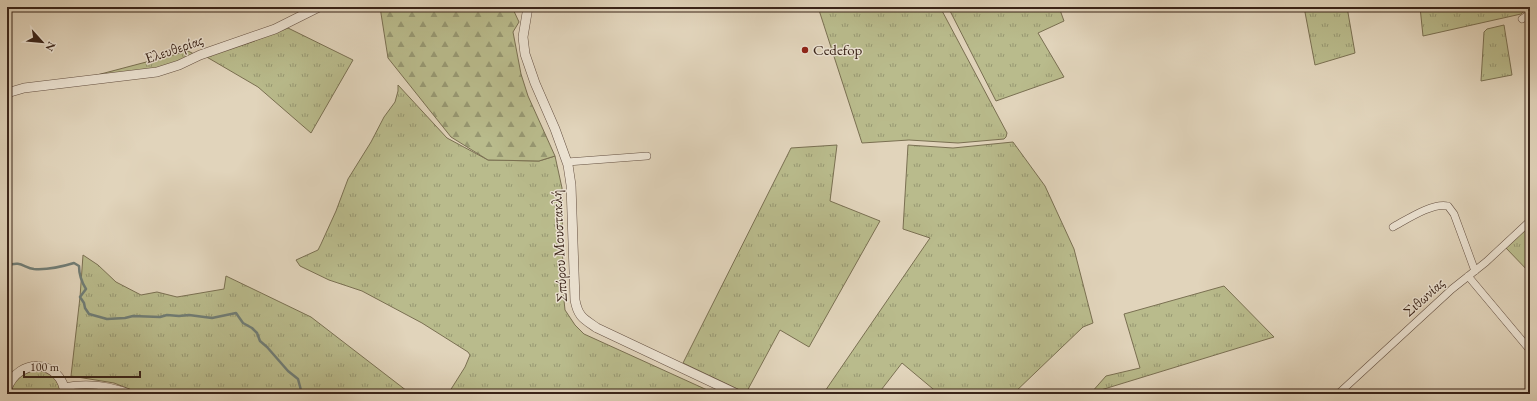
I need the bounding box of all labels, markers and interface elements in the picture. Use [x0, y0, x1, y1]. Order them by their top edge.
north arrow [22, 22, 62, 62]
street label: Ελευθερίας [142, 30, 205, 67]
text: N [43, 39, 59, 54]
place label: Cedefop [813, 40, 863, 59]
marker: Cedefop [800, 45, 810, 55]
street label: Σπύρου Μουστακλή [546, 189, 571, 303]
street label: Σιθωνίας [1399, 273, 1448, 320]
scale bar [24, 353, 140, 379]
text: 100 m [30, 359, 60, 375]

